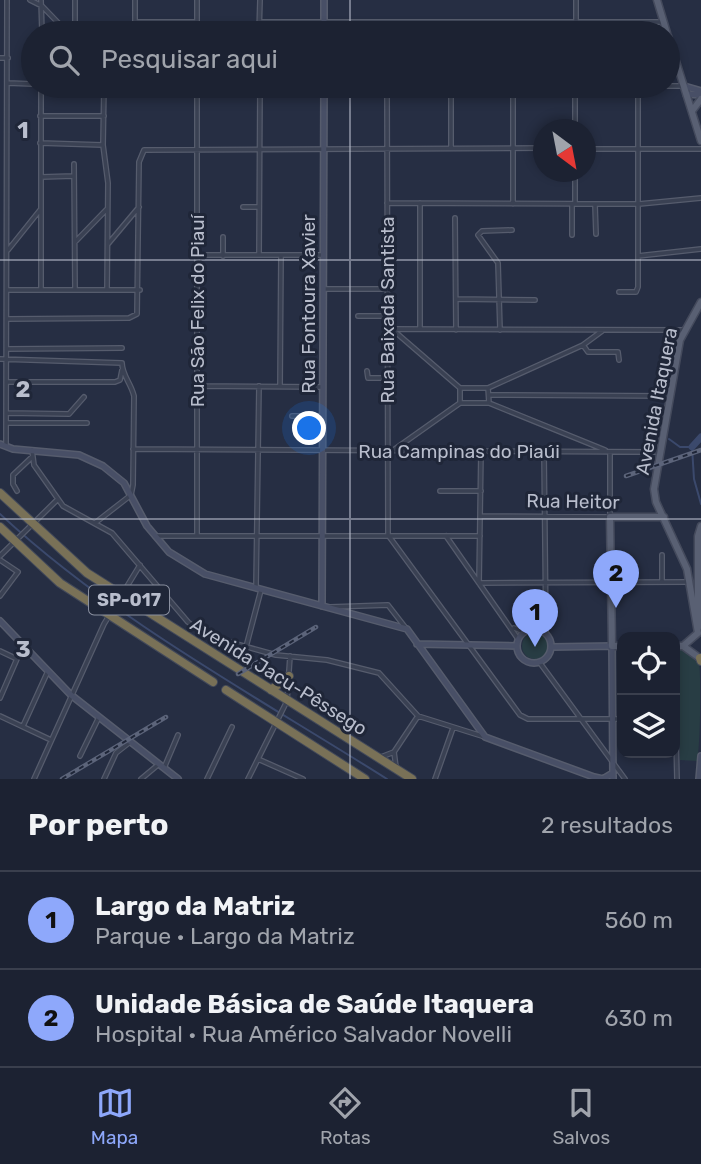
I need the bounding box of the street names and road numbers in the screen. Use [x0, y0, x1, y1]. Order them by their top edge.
street label: Rua São Felix do Piauí [186, 213, 209, 407]
street label: Rua Fontoura Xavier [297, 213, 320, 394]
street label: Rua Baixada Santista [376, 216, 399, 404]
street label: Avenida Itaquera [631, 325, 682, 477]
street label: Rua Campinas do Piaúi [358, 440, 560, 463]
street label: Rua Heitor [526, 489, 621, 514]
road number: SP-017 [89, 586, 169, 614]
street label: Avenida Jacu-Pêssego [186, 613, 371, 740]

